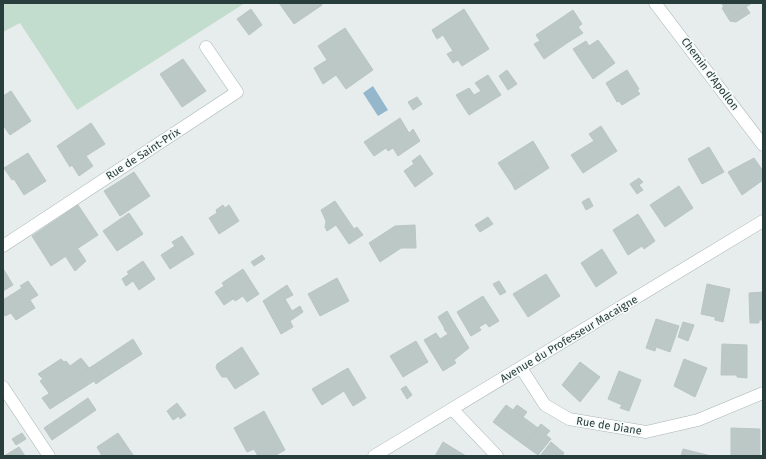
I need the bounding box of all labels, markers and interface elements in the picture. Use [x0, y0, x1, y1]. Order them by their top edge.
street label: Chemin d'Apollon [678, 35, 742, 113]
street label: Rue de Saint-Prix [103, 125, 183, 183]
street label: Avenue du Professeur Macaigne [498, 293, 640, 385]
street label: Rue de Diane [575, 414, 643, 438]

